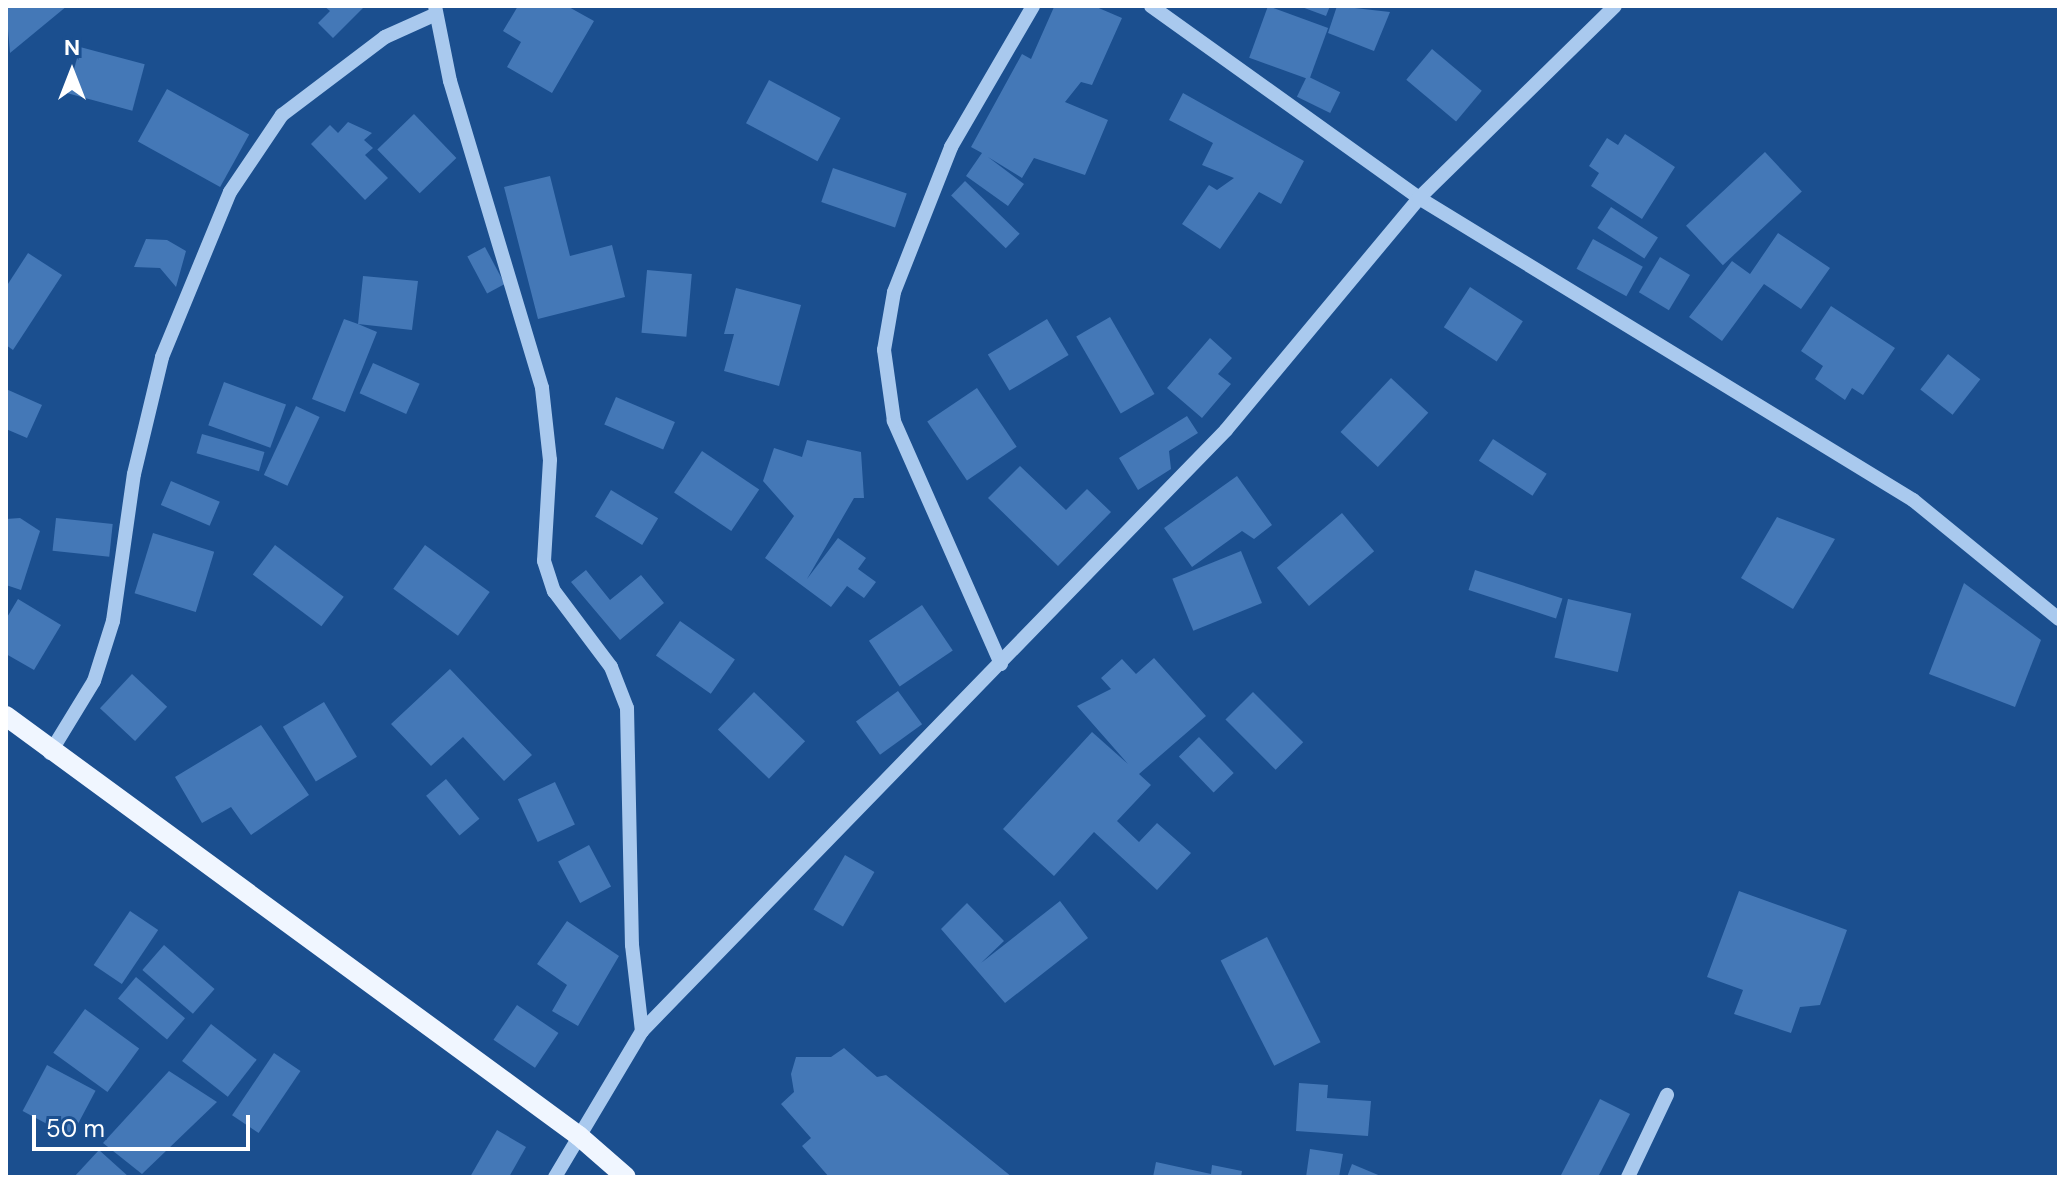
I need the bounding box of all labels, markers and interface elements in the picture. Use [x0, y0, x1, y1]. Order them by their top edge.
north arrow [32, 32, 112, 112]
text: N [64, 33, 80, 62]
scale bar [36, 1099, 254, 1149]
text: 50 m [46, 1113, 105, 1144]

